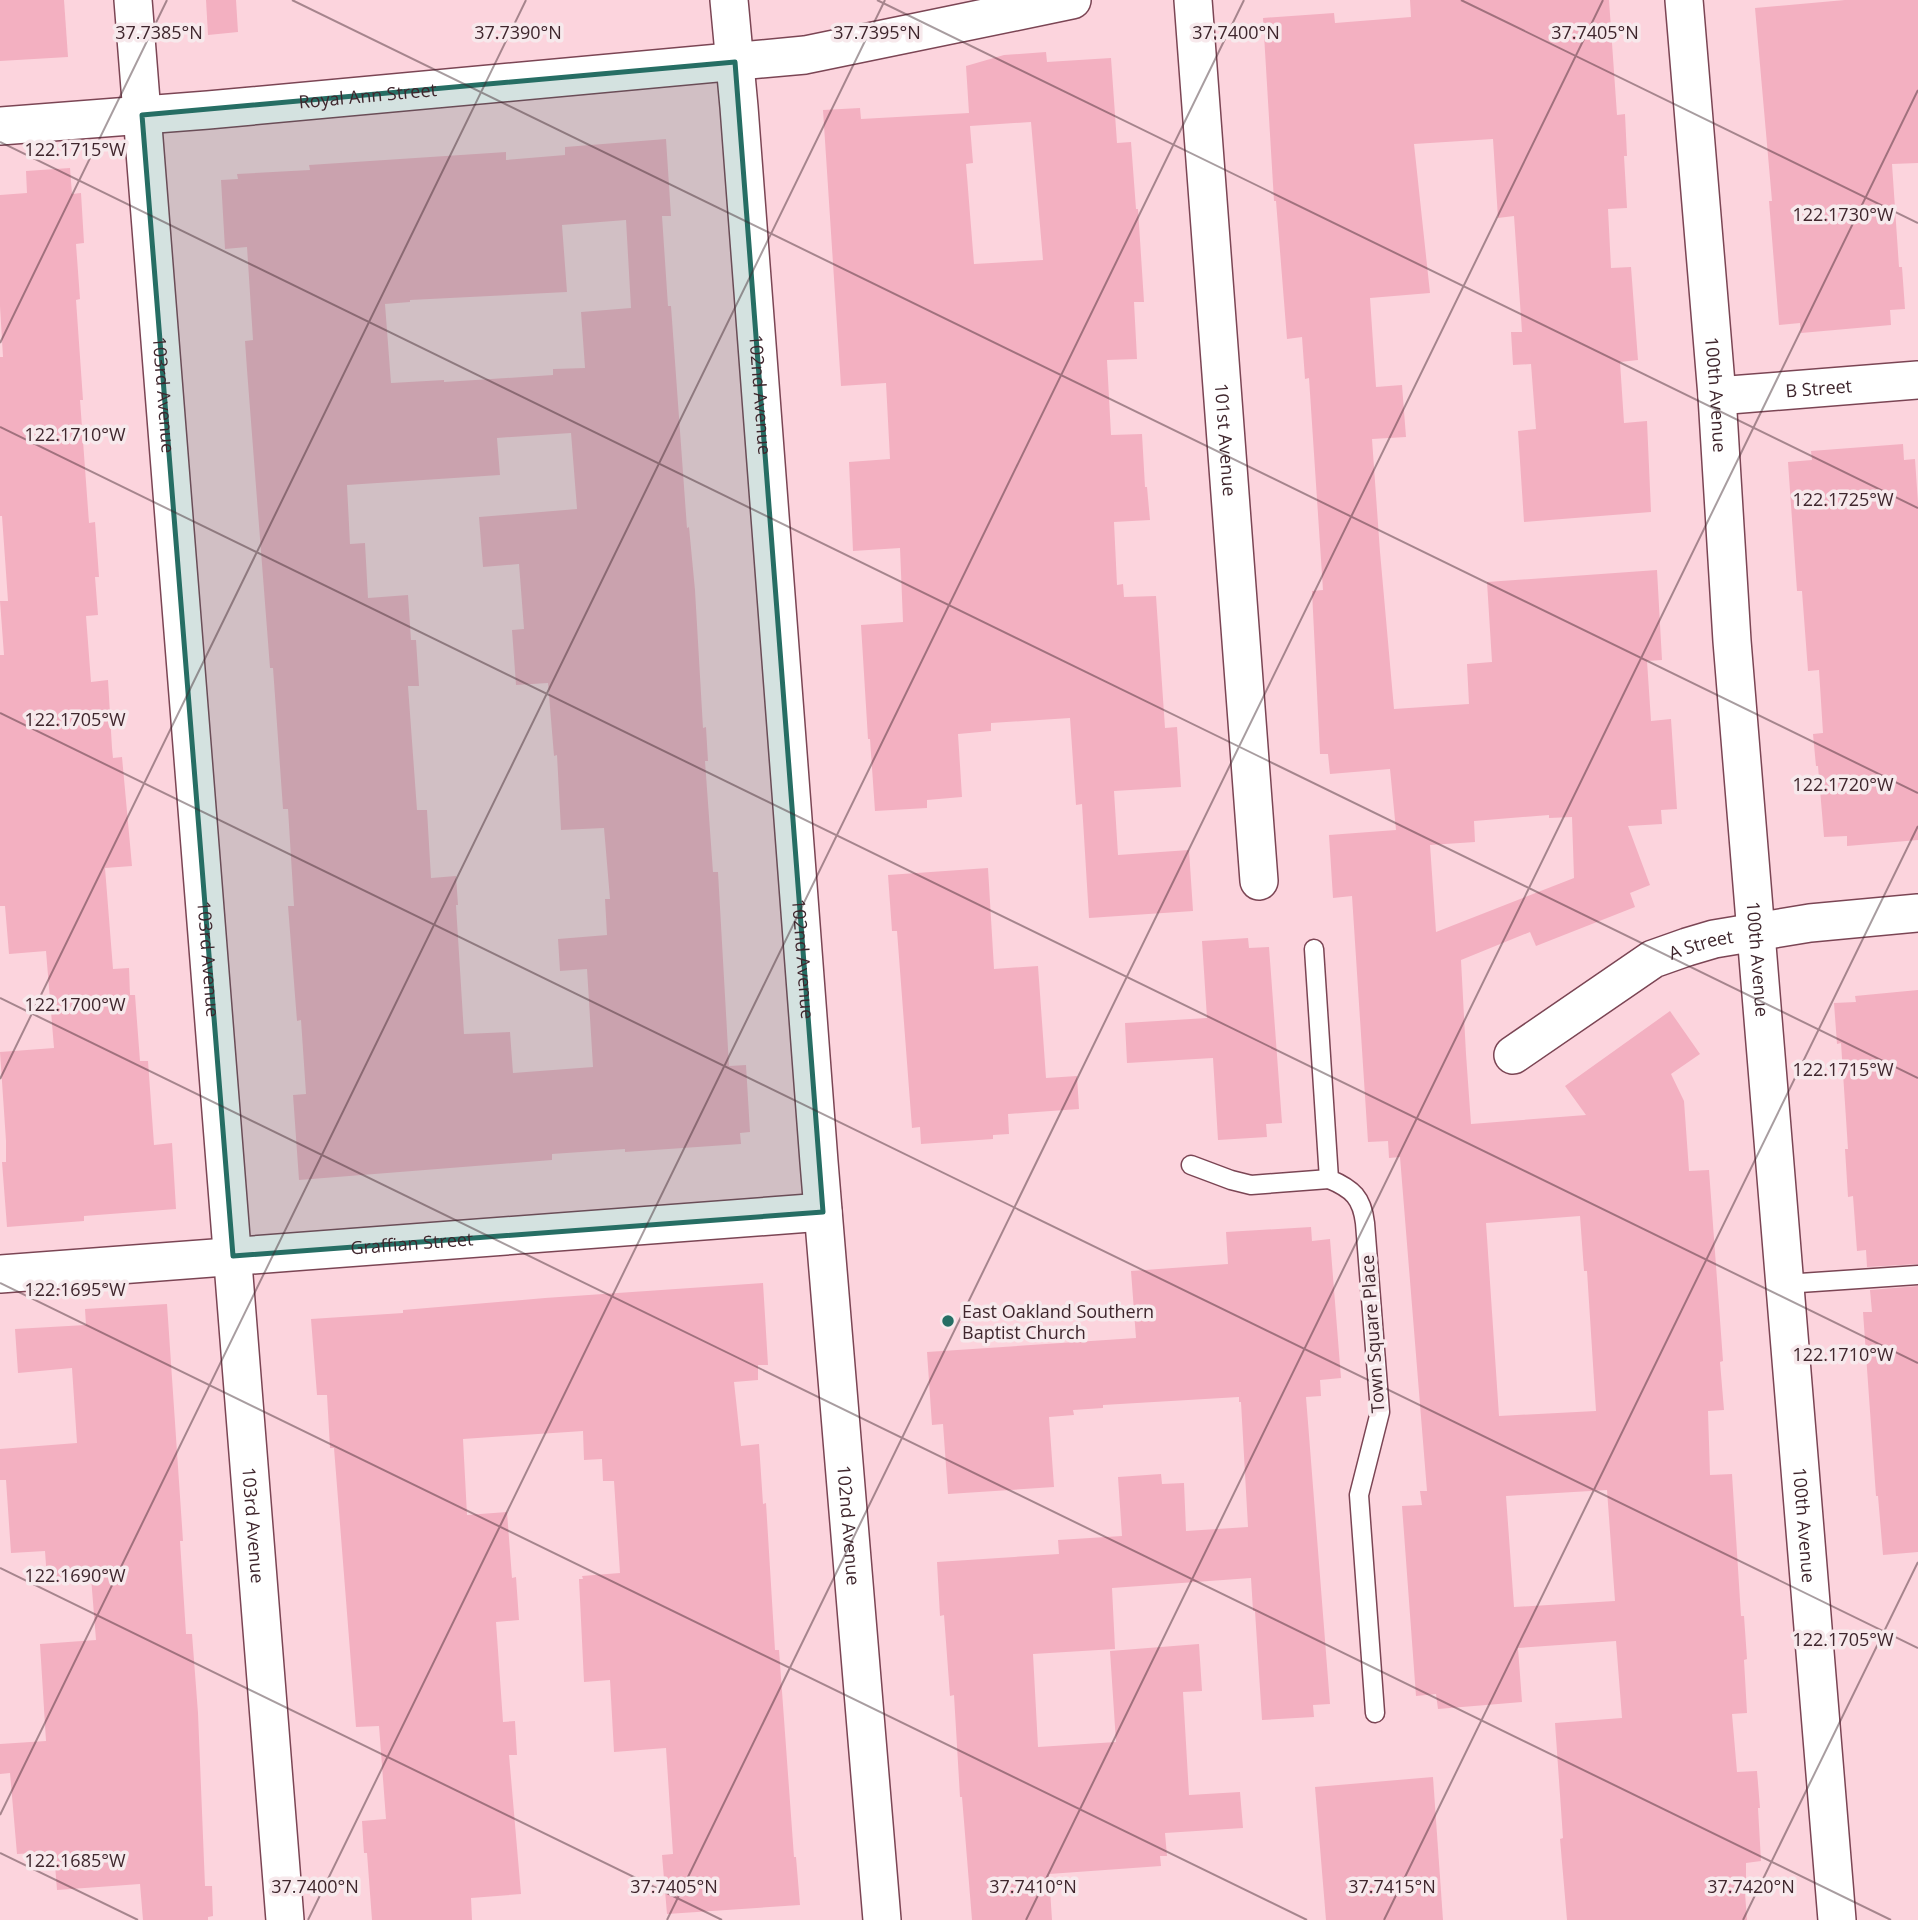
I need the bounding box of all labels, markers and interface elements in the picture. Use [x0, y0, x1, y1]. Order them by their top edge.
text: 37.7385°N [115, 20, 203, 44]
text: 37.7390°N [474, 20, 562, 44]
text: 37.7395°N [833, 20, 921, 44]
text: 37.7400°N [1192, 20, 1280, 44]
text: 37.7405°N [1551, 20, 1639, 44]
street label: Royal Ann Street [298, 77, 438, 114]
text: 122.1715°W [24, 137, 126, 161]
text: 122.1730°W [1792, 202, 1894, 226]
street label: 102nd Avenue [744, 334, 777, 456]
street label: 103rd Avenue [148, 336, 181, 454]
street label: 100th Avenue [1700, 336, 1732, 453]
street label: B Street [1785, 373, 1853, 403]
street label: 101st Avenue [1210, 382, 1242, 497]
text: 122.1710°W [24, 422, 126, 446]
text: 122.1725°W [1792, 487, 1894, 511]
text: 122.1705°W [24, 707, 126, 731]
text: 122.1720°W [1792, 772, 1894, 796]
street label: 102nd Avenue [787, 898, 820, 1020]
street label: 103rd Avenue [192, 900, 225, 1018]
street label: 100th Avenue [1741, 900, 1775, 1018]
street label: A Street [1665, 924, 1735, 965]
text: 122.1700°W [24, 992, 126, 1016]
text: 122.1715°W [1792, 1057, 1894, 1081]
street label: Graffian Street [350, 1226, 474, 1260]
street label: Town Square Place [1354, 1254, 1390, 1414]
text: 122.1695°W [24, 1277, 126, 1301]
place label: East Oakland Southern Baptist Church [962, 1299, 1154, 1344]
marker: East Oakland Southern Baptist Church [940, 1313, 956, 1329]
text: 122.1710°W [1792, 1342, 1894, 1366]
street label: 102nd Avenue [832, 1464, 866, 1586]
street label: 103rd Avenue [237, 1466, 270, 1584]
street label: 100th Avenue [1788, 1467, 1821, 1584]
text: 122.1690°W [24, 1563, 126, 1587]
text: 122.1705°W [1792, 1627, 1894, 1651]
text: 122.1685°W [24, 1848, 126, 1872]
text: 37.7400°N [271, 1874, 359, 1898]
text: 37.7405°N [630, 1874, 718, 1898]
text: 37.7410°N [989, 1874, 1077, 1898]
text: 37.7415°N [1348, 1874, 1436, 1898]
text: 37.7420°N [1707, 1874, 1795, 1898]

